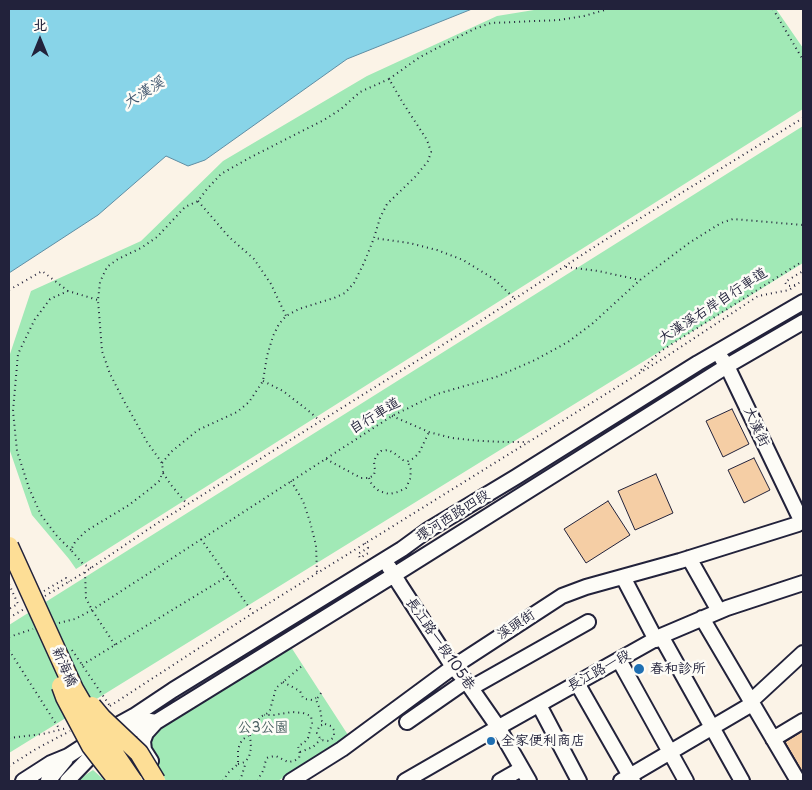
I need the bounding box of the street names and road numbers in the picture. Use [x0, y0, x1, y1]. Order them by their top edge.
street label: 大漢溪右岸自行車道 [656, 265, 770, 347]
street label: 自行車道 [347, 394, 403, 438]
street label: 大漢街 [740, 404, 772, 450]
street label: 環河西路四段 [413, 487, 493, 545]
street label: 長江路一段105巷 [402, 594, 478, 694]
street label: 溪頭街 [494, 607, 538, 643]
street label: 新海橋 [48, 644, 80, 690]
street label: 長江路一段 [564, 647, 634, 695]

